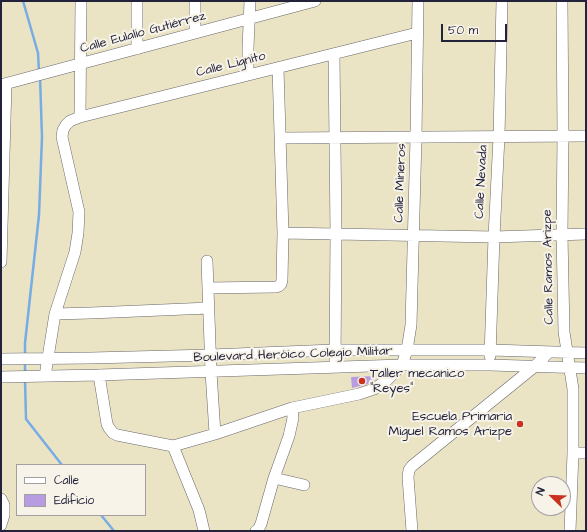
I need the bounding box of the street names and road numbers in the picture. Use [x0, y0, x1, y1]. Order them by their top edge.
street label: Calle Eulalio Gutiérrez [79, 9, 207, 57]
street label: Calle Lignito [195, 49, 267, 81]
street label: Calle Mineros [392, 143, 410, 223]
street label: Calle Nevada [472, 145, 492, 219]
street label: Calle Ramos Arizpe [540, 209, 558, 325]
street label: Boulevard Heróico Colegio Militar [193, 344, 393, 366]

